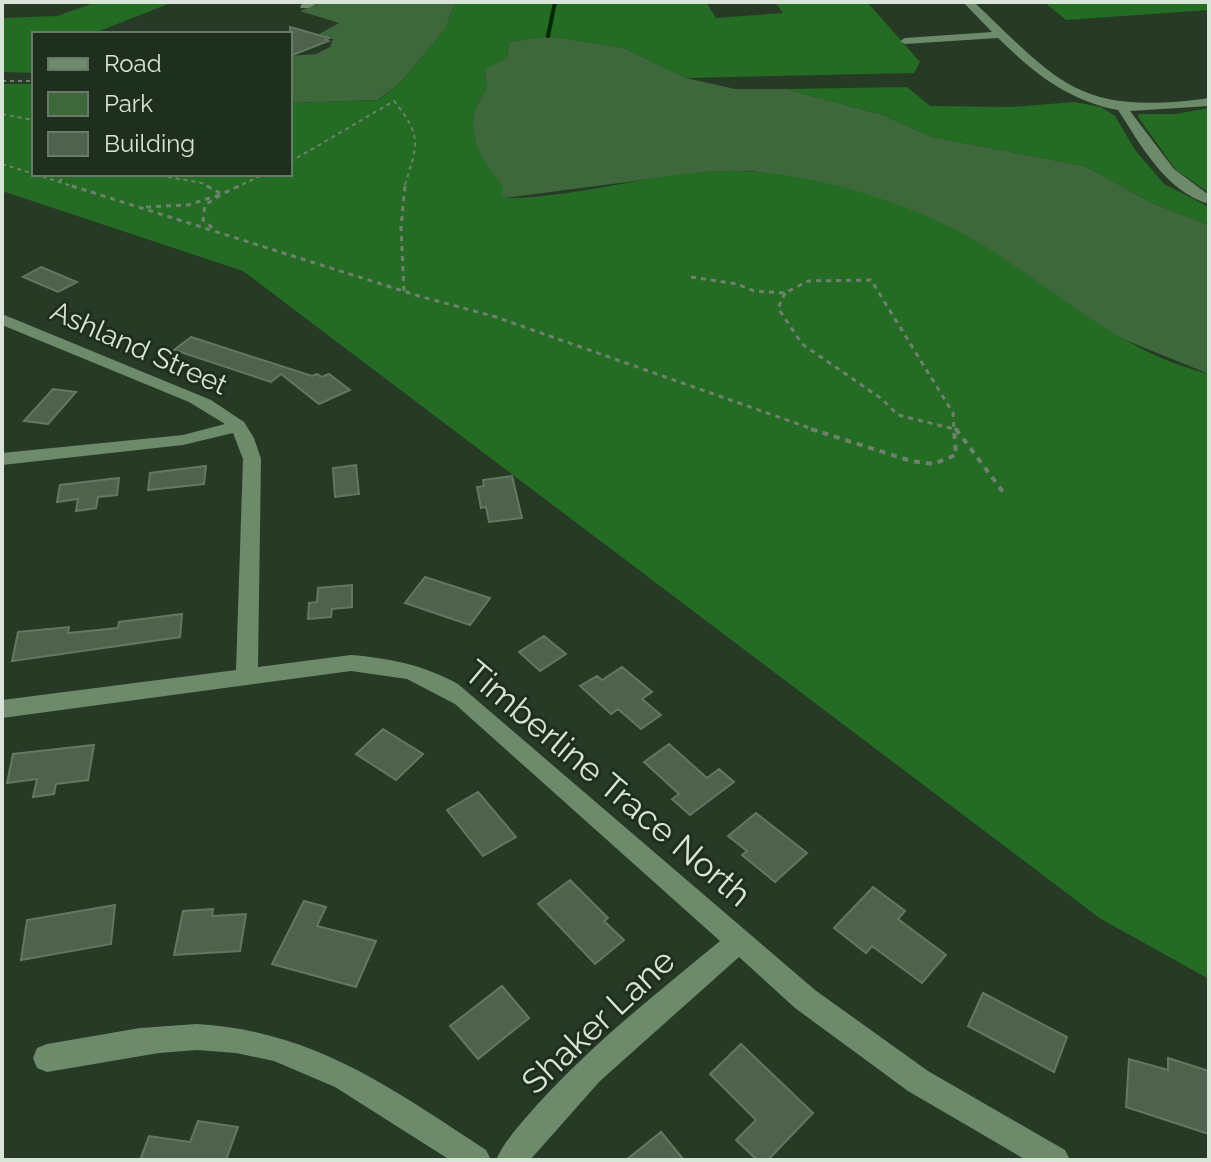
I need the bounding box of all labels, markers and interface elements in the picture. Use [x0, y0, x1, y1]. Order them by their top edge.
legend [32, 32, 292, 176]
text: Road [104, 49, 162, 78]
text: Park [104, 89, 153, 118]
text: Building [104, 129, 195, 158]
street label: Ashland Street [46, 294, 233, 402]
street label: Timberline Trace North [457, 652, 759, 914]
street label: Shaker Lane [513, 940, 683, 1102]

